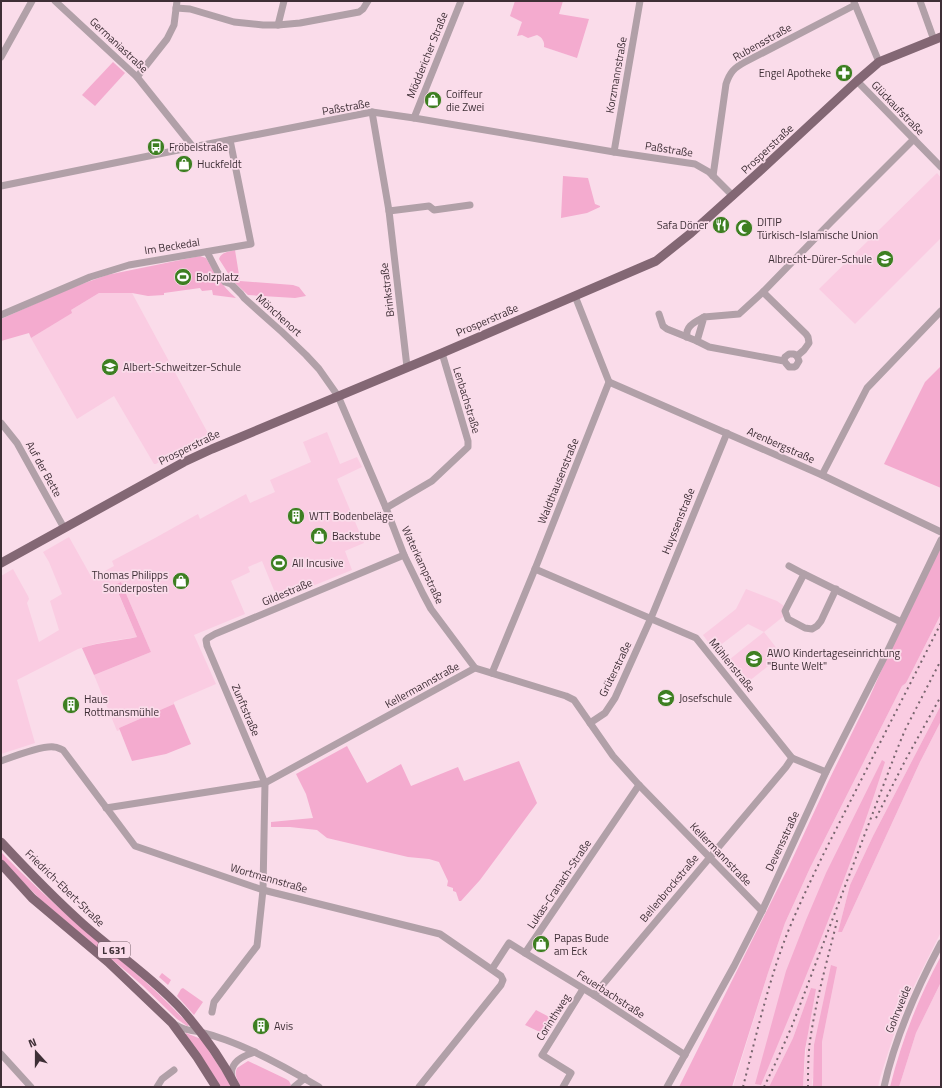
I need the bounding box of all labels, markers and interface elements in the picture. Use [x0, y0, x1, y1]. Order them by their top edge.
street label: Möddericher Straße [402, 9, 452, 101]
street label: Germaniastraße [86, 14, 152, 77]
street label: Rubensstraße [730, 19, 795, 65]
street label: Korzmannstraße [601, 35, 631, 115]
pharmacy icon: Engel Apotheke [834, 63, 854, 83]
place label: Engel Apotheke [759, 65, 831, 81]
street label: Glückaufstraße [868, 77, 928, 139]
place label: Coiffeur die Zwei [446, 86, 484, 115]
shop icon: Coiffeur die Zwei [423, 90, 443, 110]
street label: Paßstraße [321, 95, 372, 119]
street label: Prosperstraße [737, 120, 797, 178]
bus stop icon: Fröbelstraße [146, 137, 166, 157]
street label: Paßstraße [644, 137, 695, 161]
place label: Fröbelstraße [169, 139, 229, 155]
shop icon: Huckfeldt [174, 154, 194, 174]
place label: Huckfeldt [197, 156, 242, 172]
place label: DITIP Türkisch-Islamische Union [757, 214, 878, 243]
restaurant icon: Safa Döner [711, 215, 731, 235]
place label: Safa Döner [657, 217, 708, 233]
mosque icon: DITIP Türkisch-Islamische Union [734, 218, 754, 238]
street label: Im Beckedal [143, 234, 201, 258]
school or university icon: Albrecht-Dürer-Schule [875, 249, 895, 269]
place label: Albrecht-Dürer-Schule [768, 251, 872, 267]
street label: Brinkstraße [376, 262, 398, 318]
sports icon: Bolzplatz [173, 267, 193, 287]
place label: Bolzplatz [196, 269, 239, 285]
street label: Mönchenort [253, 290, 305, 340]
street label: Prosperstraße [453, 299, 521, 340]
school or university icon: Albert-Schweitzer-Schule [100, 357, 120, 377]
place label: Albert-Schweitzer-Schule [123, 359, 242, 375]
street label: Lenbachstraße [449, 365, 485, 436]
street label: Arenbergstraße [745, 423, 818, 467]
street label: Prosperstraße [156, 425, 223, 469]
street label: Waldthausenstraße [533, 435, 583, 526]
street label: Auf der Bette [22, 438, 66, 500]
street label: Huyssenstraße [657, 485, 699, 557]
building icon: WTT Bodenbeläge [286, 506, 306, 526]
place label: WTT Bodenbeläge [309, 508, 394, 524]
street label: Waterkampstraße [398, 523, 448, 607]
shop icon: Backstube [309, 526, 329, 546]
place label: Backstube [332, 528, 381, 544]
sports icon: All Incusive [269, 553, 289, 573]
place label: All Incusive [292, 555, 344, 571]
place label: Thomas Philipps Sonderposten [92, 567, 168, 596]
shop icon: Thomas Philipps Sonderposten [171, 571, 191, 591]
street label: Gildestraße [259, 574, 315, 610]
street label: Mühlenstraße [705, 635, 759, 696]
street label: Grüterstraße [595, 638, 635, 699]
place label: AWO Kindertageseinrichtung "Bunte Welt" [767, 645, 901, 674]
school or university icon: AWO Kindertageseinrichtung "Bunte Welt" [744, 649, 764, 669]
street label: Kellermannstraße [382, 658, 462, 712]
street label: Zunftstraße [228, 681, 264, 739]
school or university icon: Josefschule [656, 688, 676, 708]
place label: Josefschule [679, 690, 732, 706]
place label: Haus Rottmansmühle [84, 691, 159, 720]
building icon: Haus Rottmansmühle [61, 695, 81, 715]
street label: Devensstraße [761, 808, 803, 874]
street label: Kellermannstraße [686, 819, 756, 890]
street label: Lukas-Cranach-Straße [523, 836, 595, 932]
street label: Friedrich-Ebert-Straße [22, 846, 109, 931]
street label: Bellenbrockstraße [636, 850, 703, 925]
street label: Wortmannstraße [228, 859, 310, 897]
place label: Papas Bude am Eck [554, 930, 609, 959]
shop icon: Papas Bude am Eck [531, 934, 551, 954]
road number: L 631 [98, 942, 130, 958]
street label: Feuerbachstraße [574, 966, 649, 1022]
street label: Gohrweide [881, 982, 915, 1035]
street label: Corinthweg [532, 990, 574, 1044]
building icon: Avis [251, 1016, 271, 1036]
place label: Avis [274, 1018, 293, 1034]
north arrow [16, 1032, 56, 1072]
text: N [26, 1034, 39, 1051]

